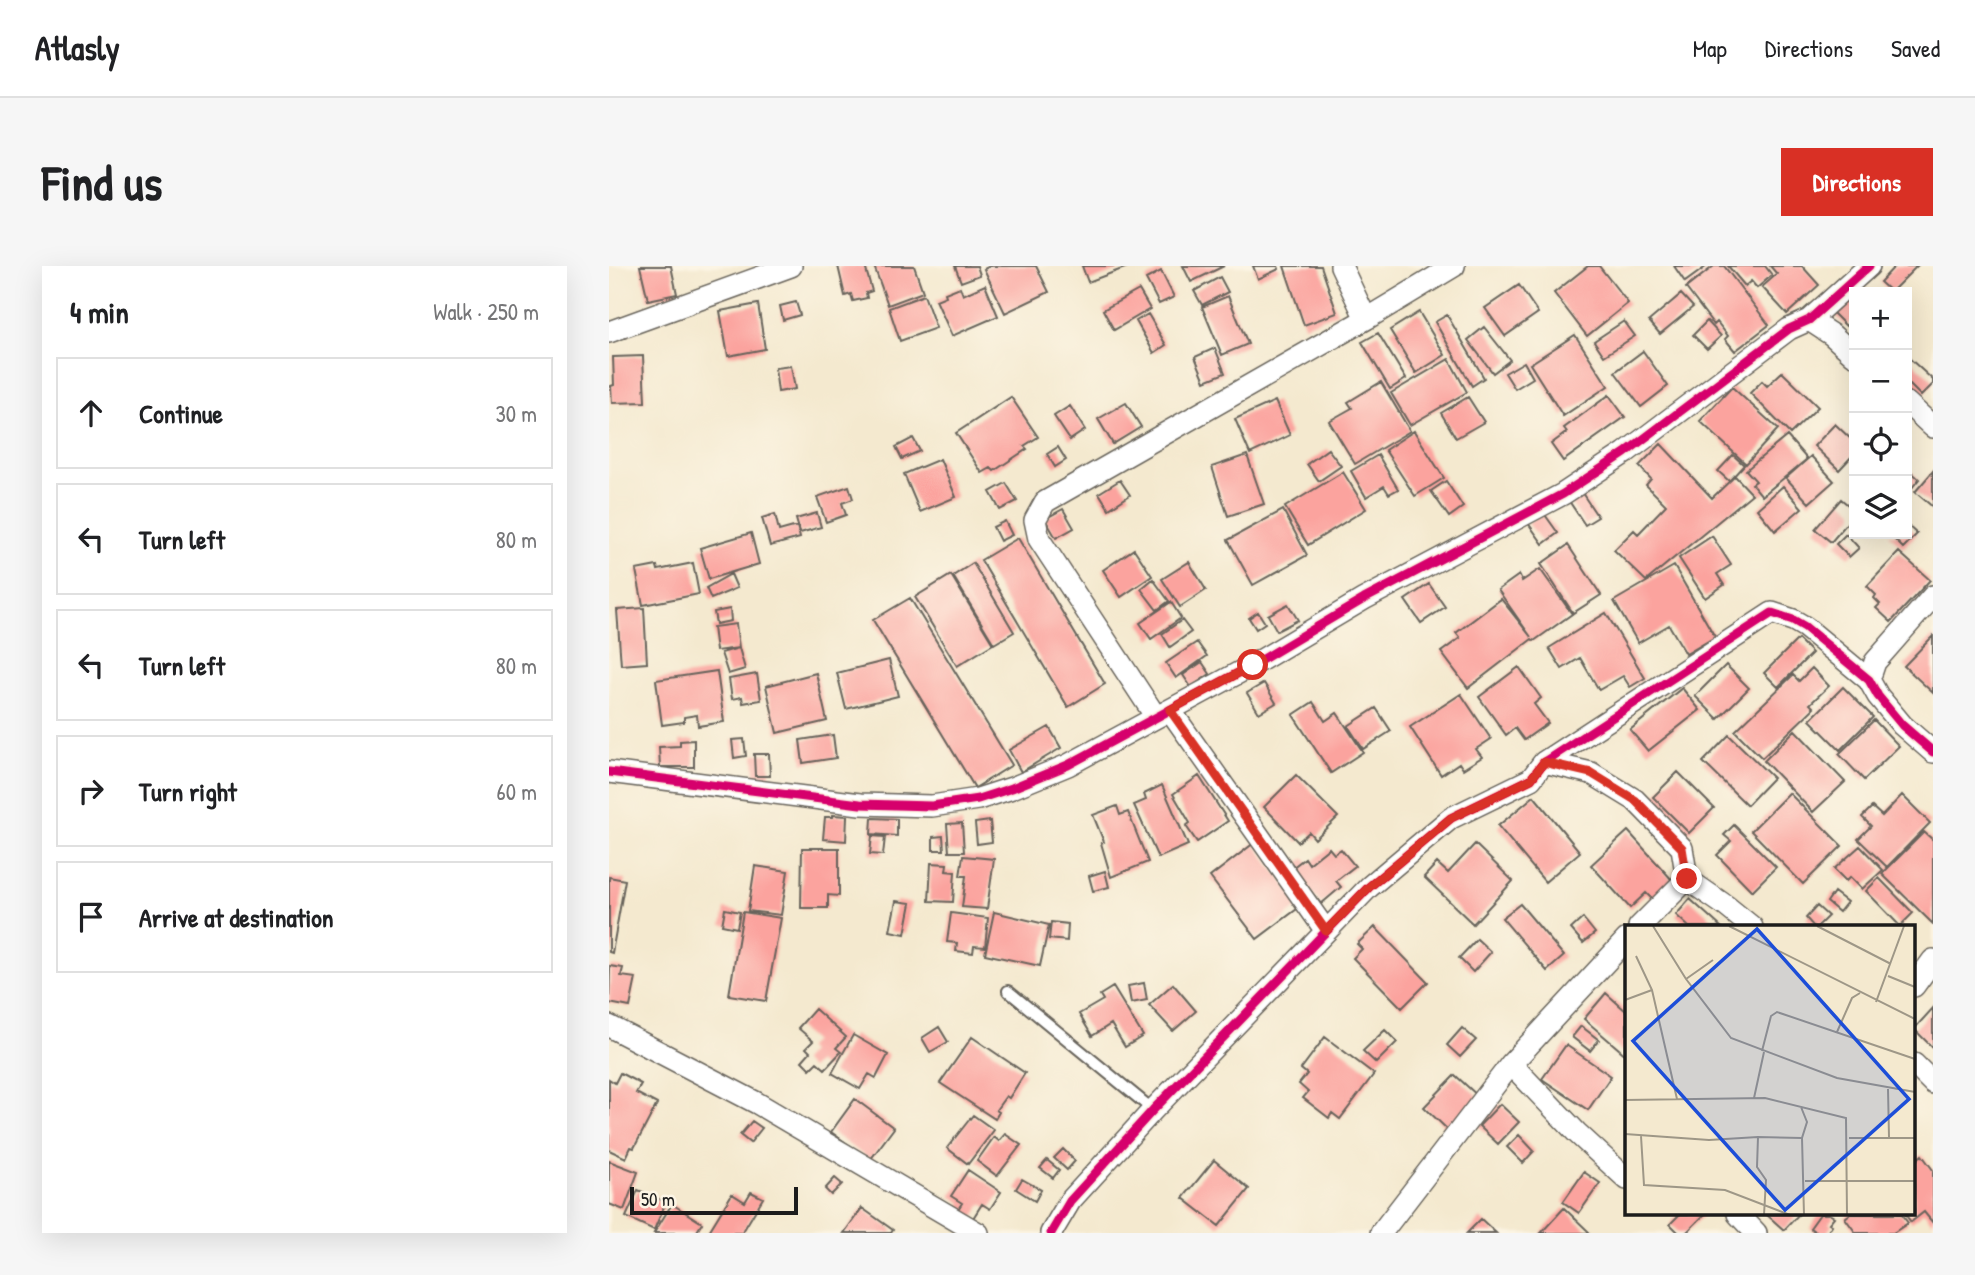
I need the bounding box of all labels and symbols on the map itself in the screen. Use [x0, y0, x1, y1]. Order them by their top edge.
route start [1237, 649, 1268, 680]
route end [1671, 863, 1702, 894]
inset map [1625, 925, 1916, 1216]
scale bar [630, 1184, 798, 1216]

